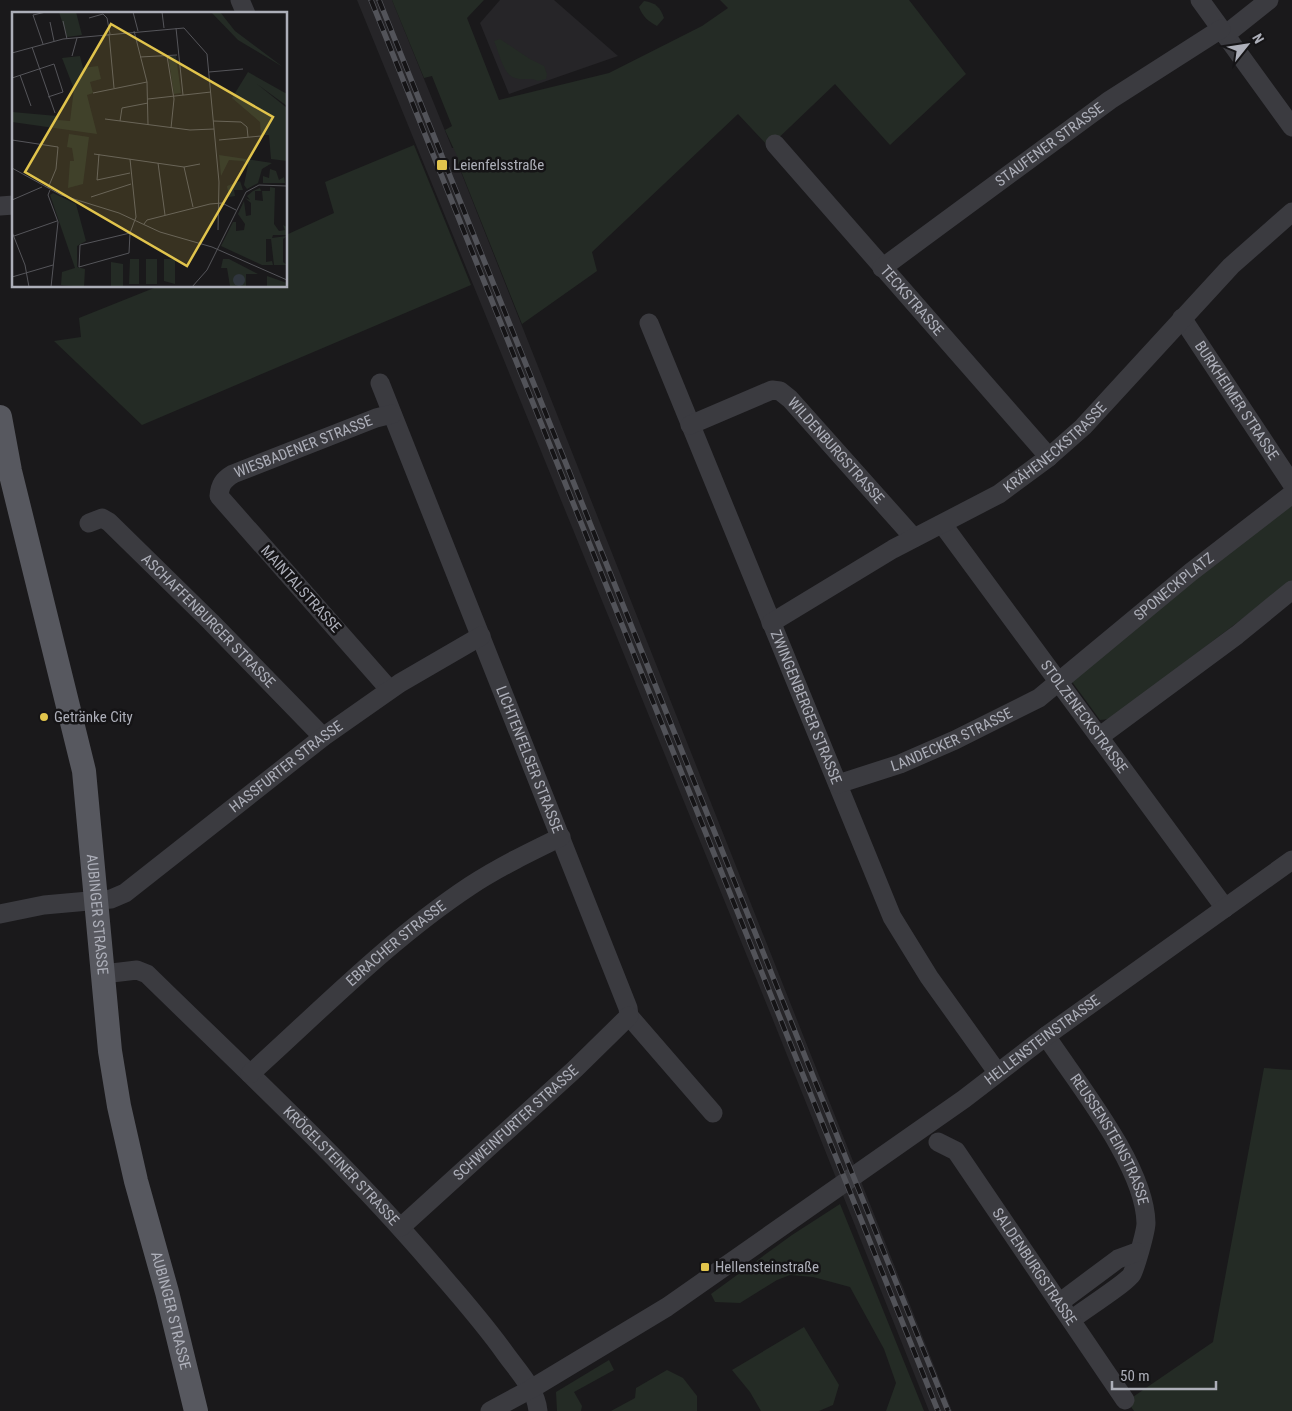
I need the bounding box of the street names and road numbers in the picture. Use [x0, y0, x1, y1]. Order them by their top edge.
street label: STAUFENER STRASSE [992, 99, 1107, 190]
street label: TECKSTRASSE [877, 262, 948, 339]
street label: BURKHEIMER STRASSE [1191, 338, 1283, 463]
street label: WILDENBURGSTRASSE [784, 394, 888, 507]
street label: KRÄHENECKSTRASSE [1000, 398, 1110, 497]
street label: WIESBADENER STRASSE [232, 411, 375, 482]
street label: MAINTALSTRASSE [257, 542, 345, 636]
street label: SPONECKPLATZ [1130, 549, 1217, 624]
street label: ASCHAFFENBURGER STRASSE [138, 550, 279, 691]
street label: ZWINGENBERGER STRASSE [767, 628, 846, 787]
street label: STOLZENECKSTRASSE [1037, 657, 1132, 777]
street label: LICHTENFELSER STRASSE [492, 683, 567, 836]
street label: LANDECKER STRASSE [888, 704, 1015, 775]
street label: HASSFURTER STRASSE [226, 717, 346, 816]
street label: AUBINGER STRASSE [83, 853, 112, 976]
street label: EBRACHER STRASSE [342, 897, 449, 990]
street label: HELLENSTEINSTRASSE [981, 991, 1103, 1089]
street label: SCHWEINFURTER STRASSE [450, 1061, 582, 1184]
street label: REUSSENSTEINSTRASSE [1066, 1070, 1152, 1207]
street label: KRÖGELSTEINER STRASSE [279, 1103, 403, 1229]
street label: SALDENBURGSTRASSE [988, 1205, 1081, 1329]
street label: AUBINGER STRASSE [147, 1249, 195, 1371]

